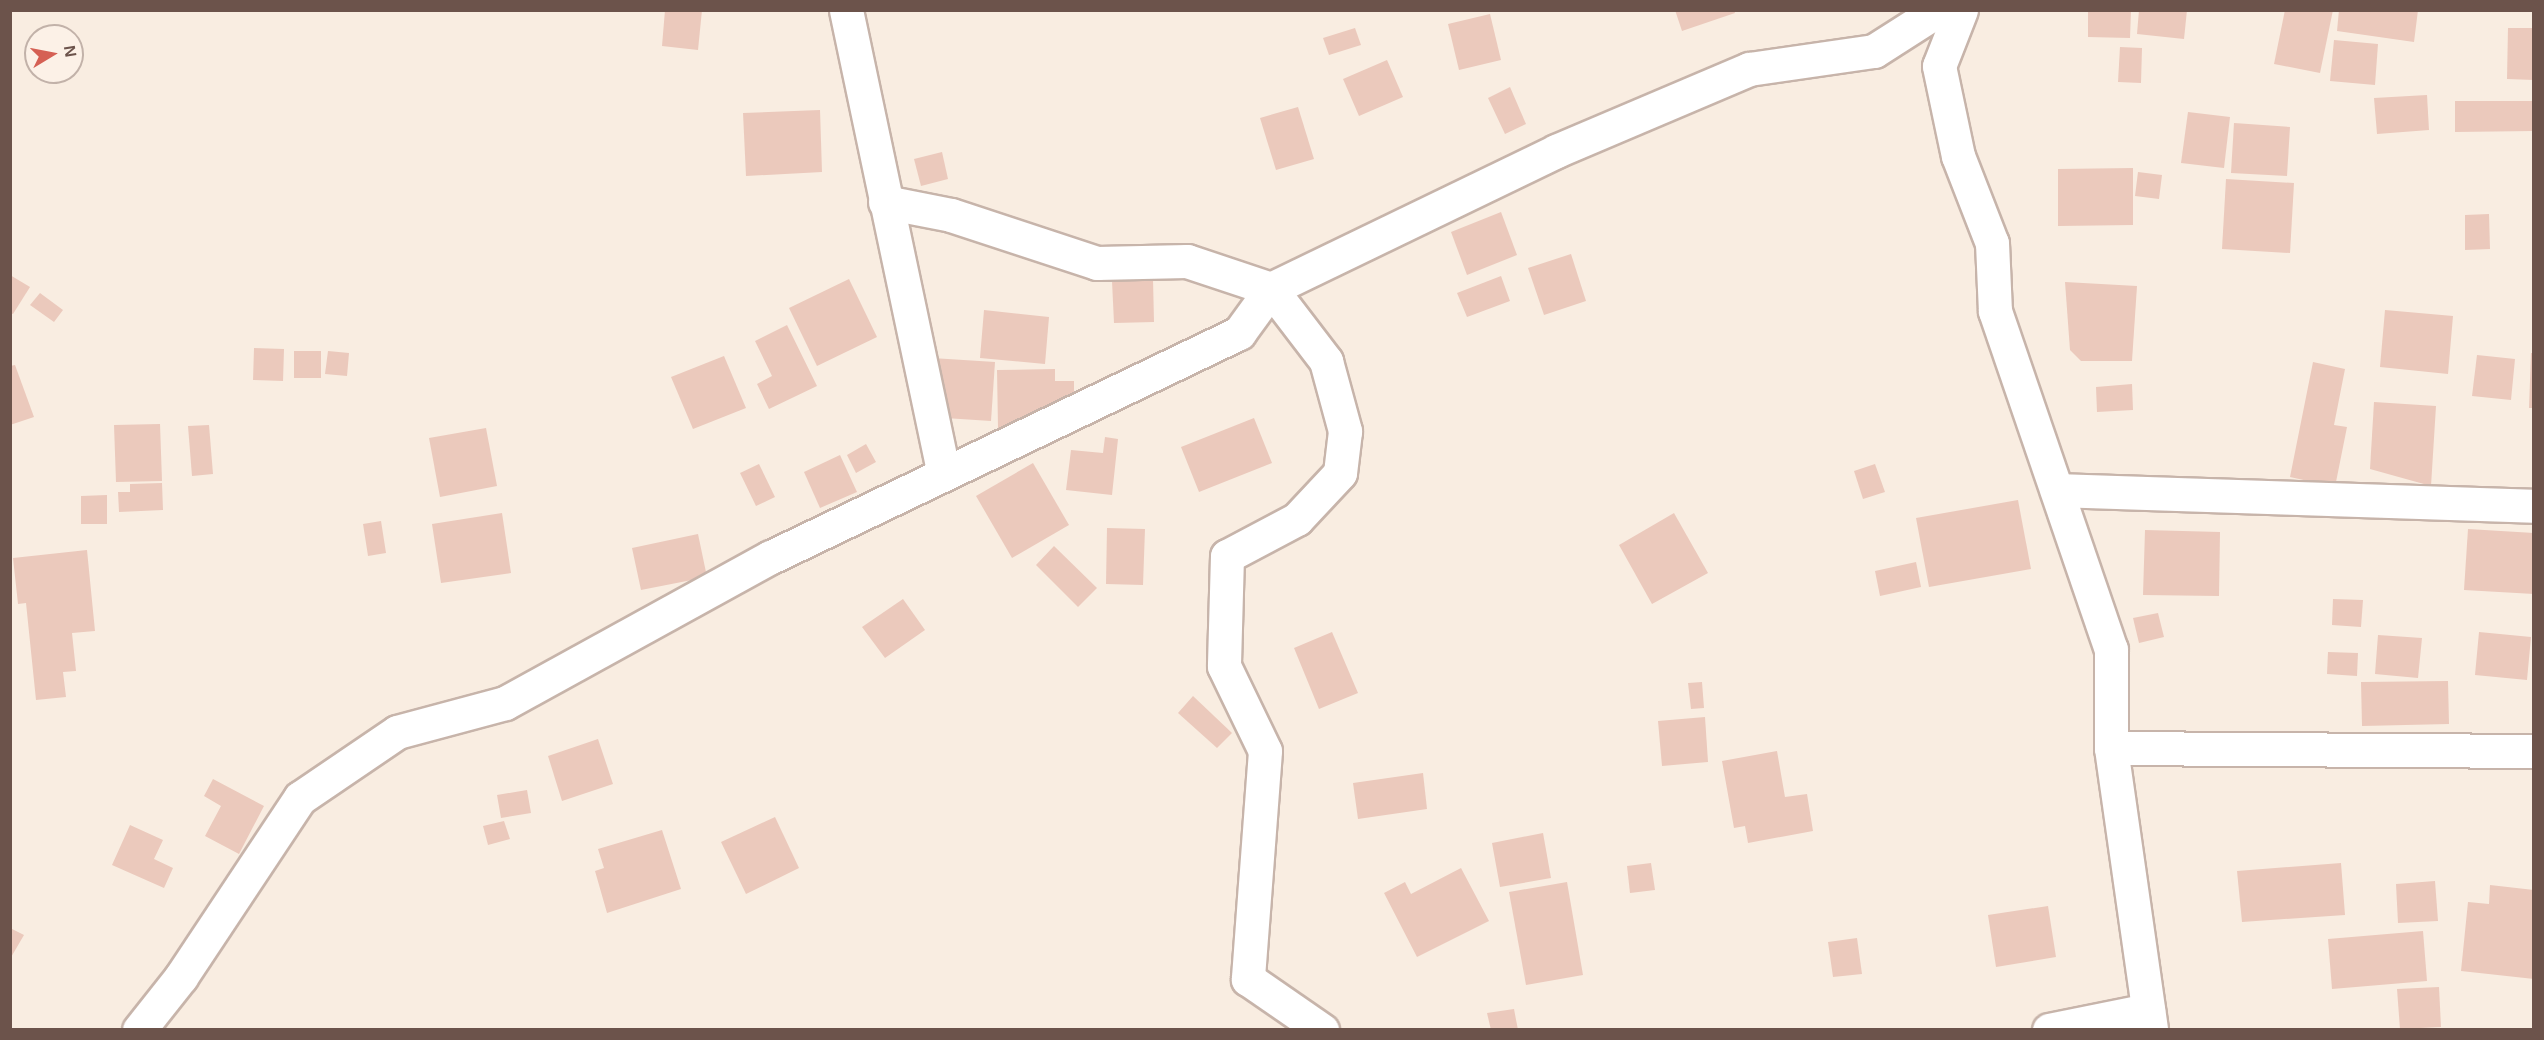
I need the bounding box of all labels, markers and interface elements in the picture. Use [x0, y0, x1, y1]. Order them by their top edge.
north arrow [24, 24, 84, 84]
text: N [61, 44, 80, 58]

